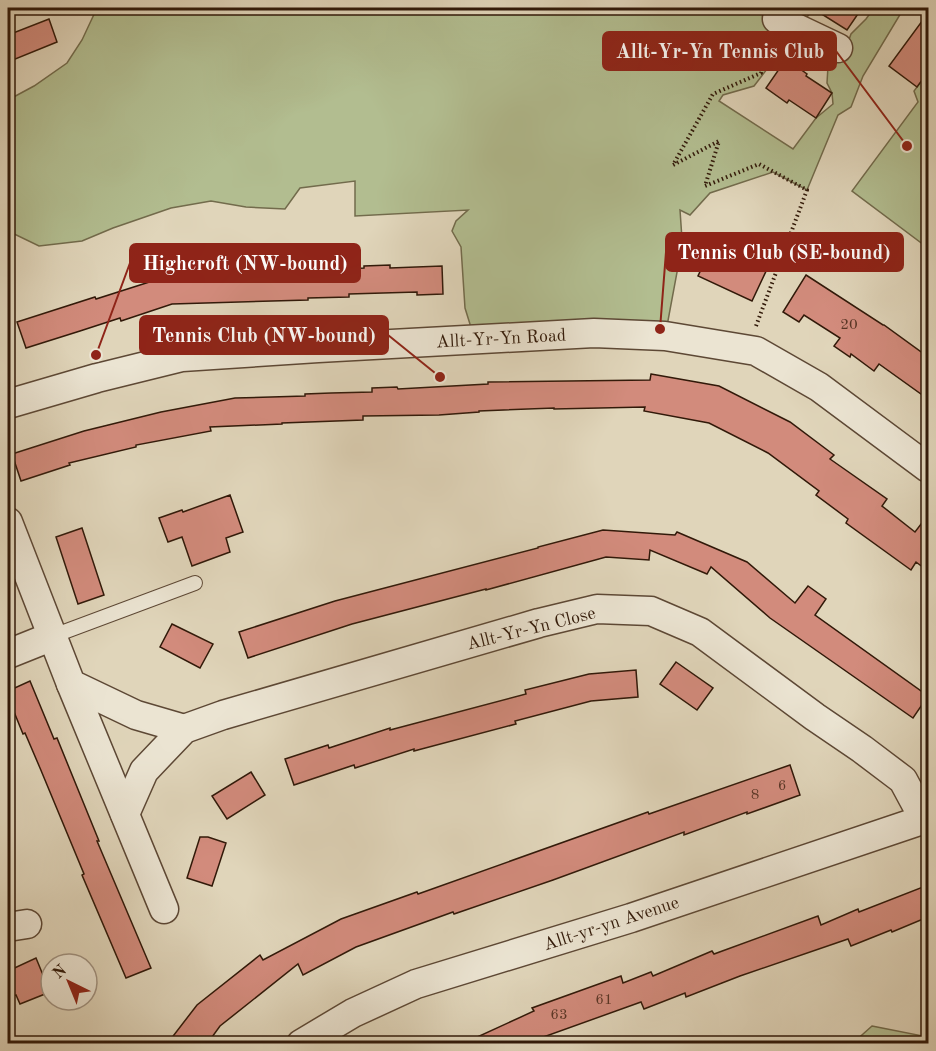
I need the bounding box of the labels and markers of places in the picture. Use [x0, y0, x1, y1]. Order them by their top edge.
callout: Allt-Yr-Yn Tennis Club [603, 32, 836, 70]
callout: Tennis Club (SE-bound) [666, 233, 903, 271]
callout: Highcroft (NW-bound) [130, 244, 360, 282]
callout: Tennis Club (NW-bound) [140, 316, 388, 354]

